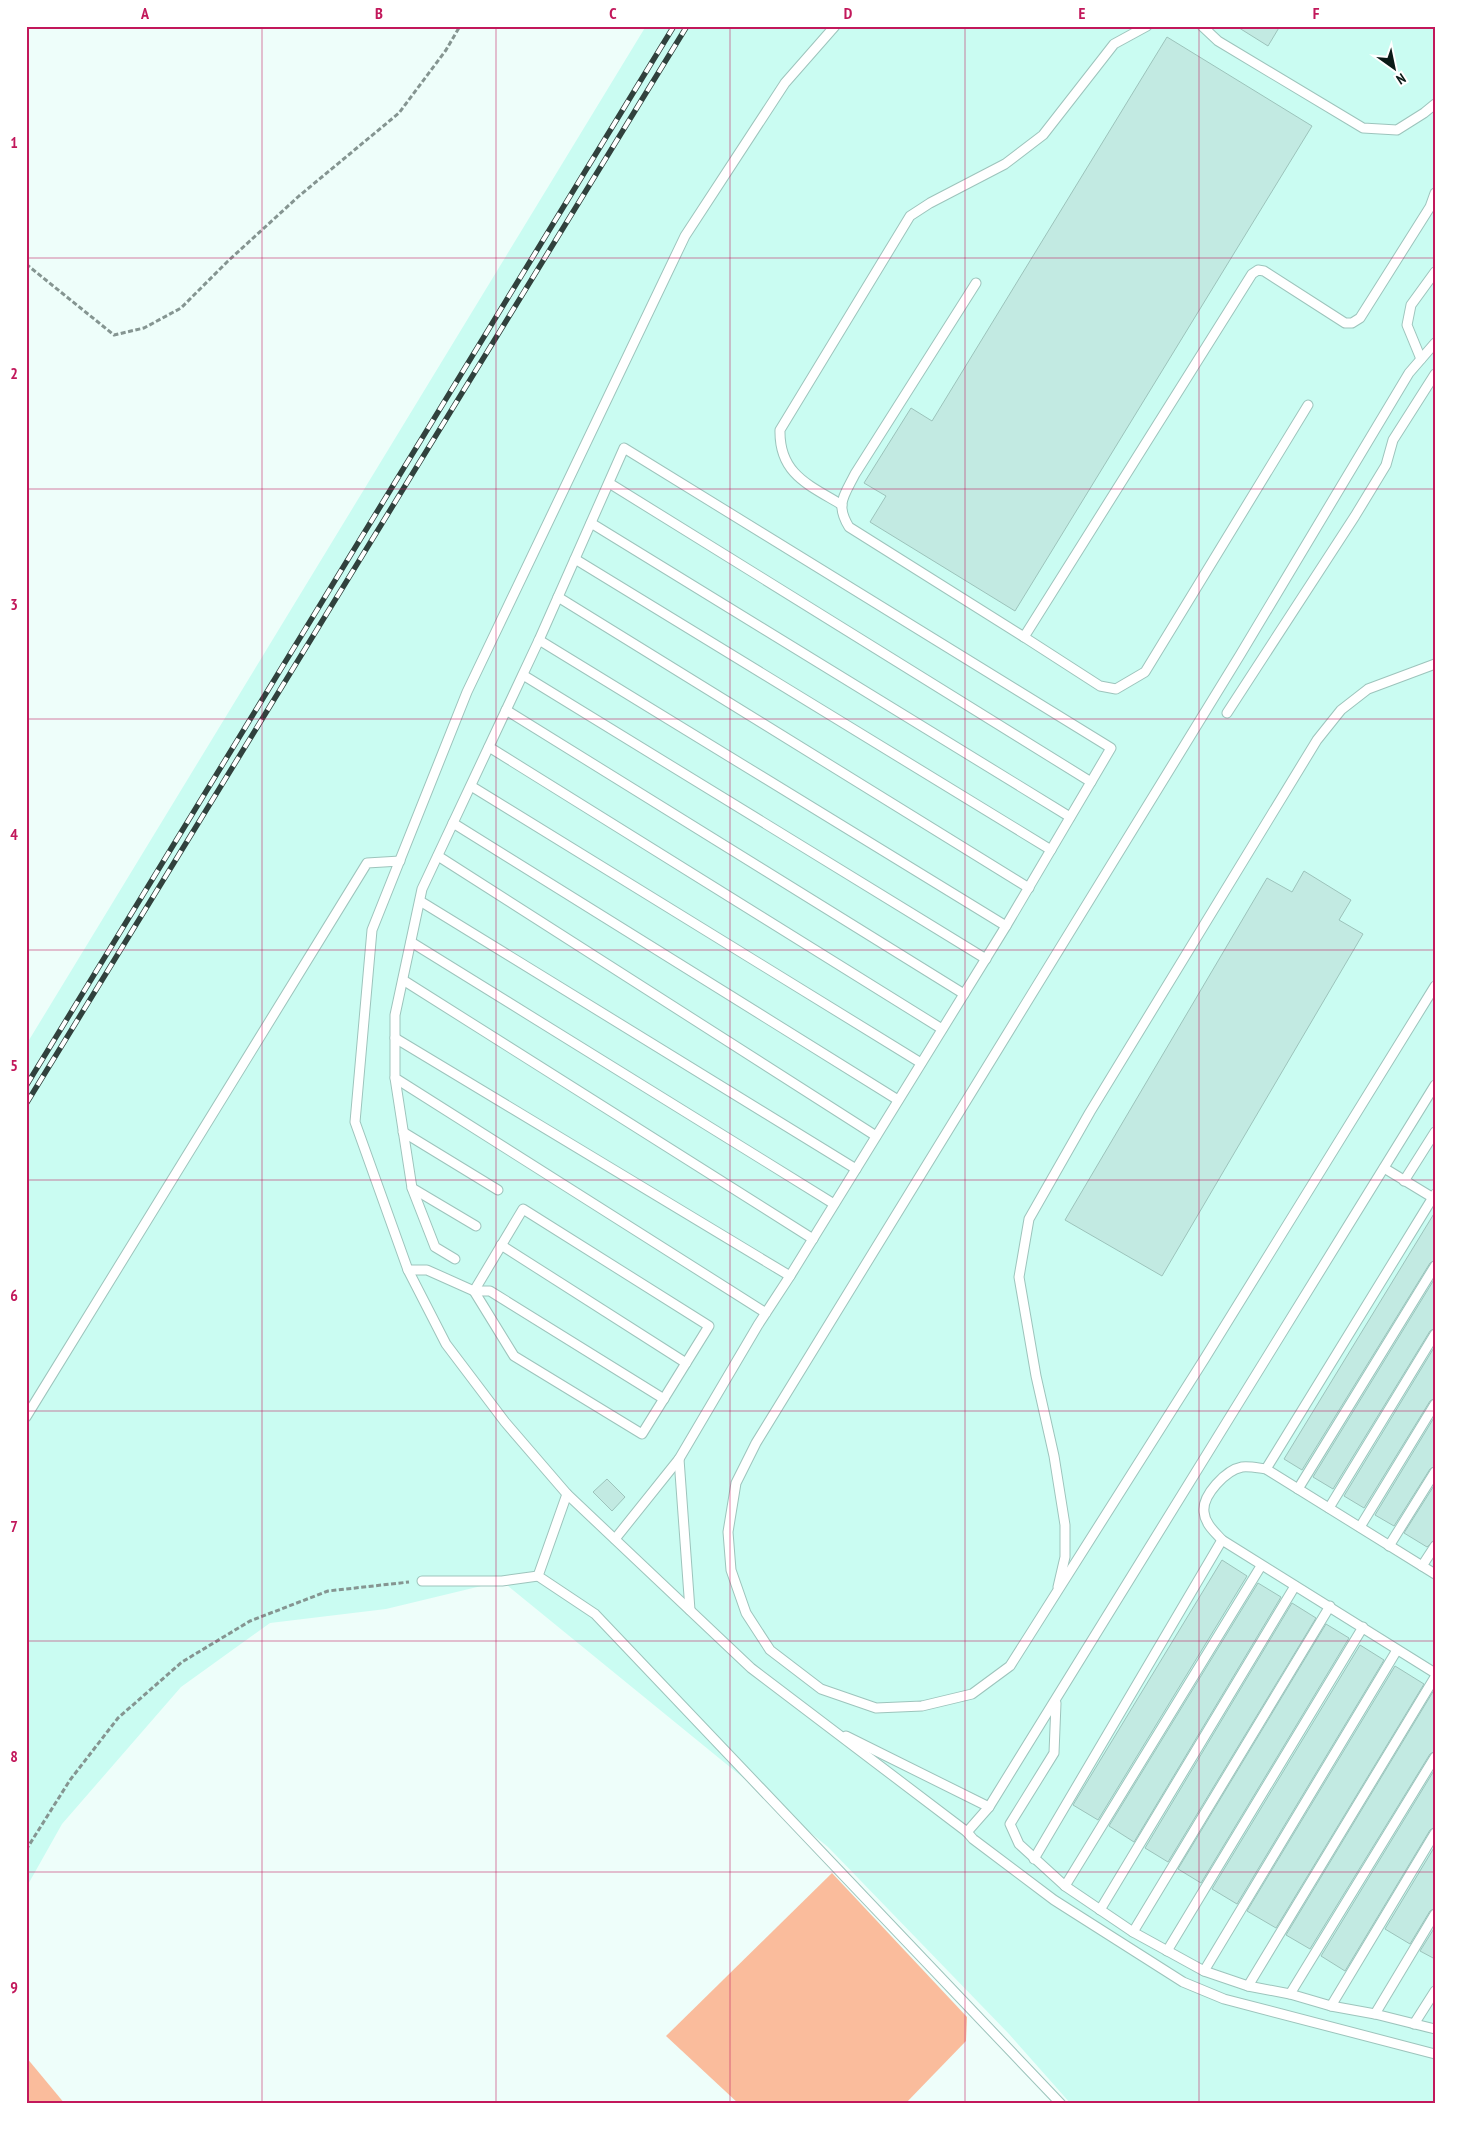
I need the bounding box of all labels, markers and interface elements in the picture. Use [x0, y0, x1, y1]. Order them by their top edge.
text: A [140, 3, 150, 23]
text: B [375, 3, 383, 23]
text: C [609, 3, 617, 23]
text: D [844, 3, 853, 23]
text: E [1079, 3, 1086, 23]
text: F [1313, 3, 1320, 23]
north arrow [1368, 42, 1418, 92]
text: N [1393, 69, 1409, 89]
text: 1 [10, 132, 18, 152]
text: 2 [10, 363, 18, 383]
text: 3 [10, 594, 18, 614]
text: 4 [10, 824, 18, 844]
text: 5 [10, 1055, 18, 1075]
text: 6 [10, 1285, 18, 1305]
text: 7 [10, 1516, 18, 1536]
text: 8 [10, 1746, 18, 1766]
text: 9 [10, 1977, 18, 1997]

